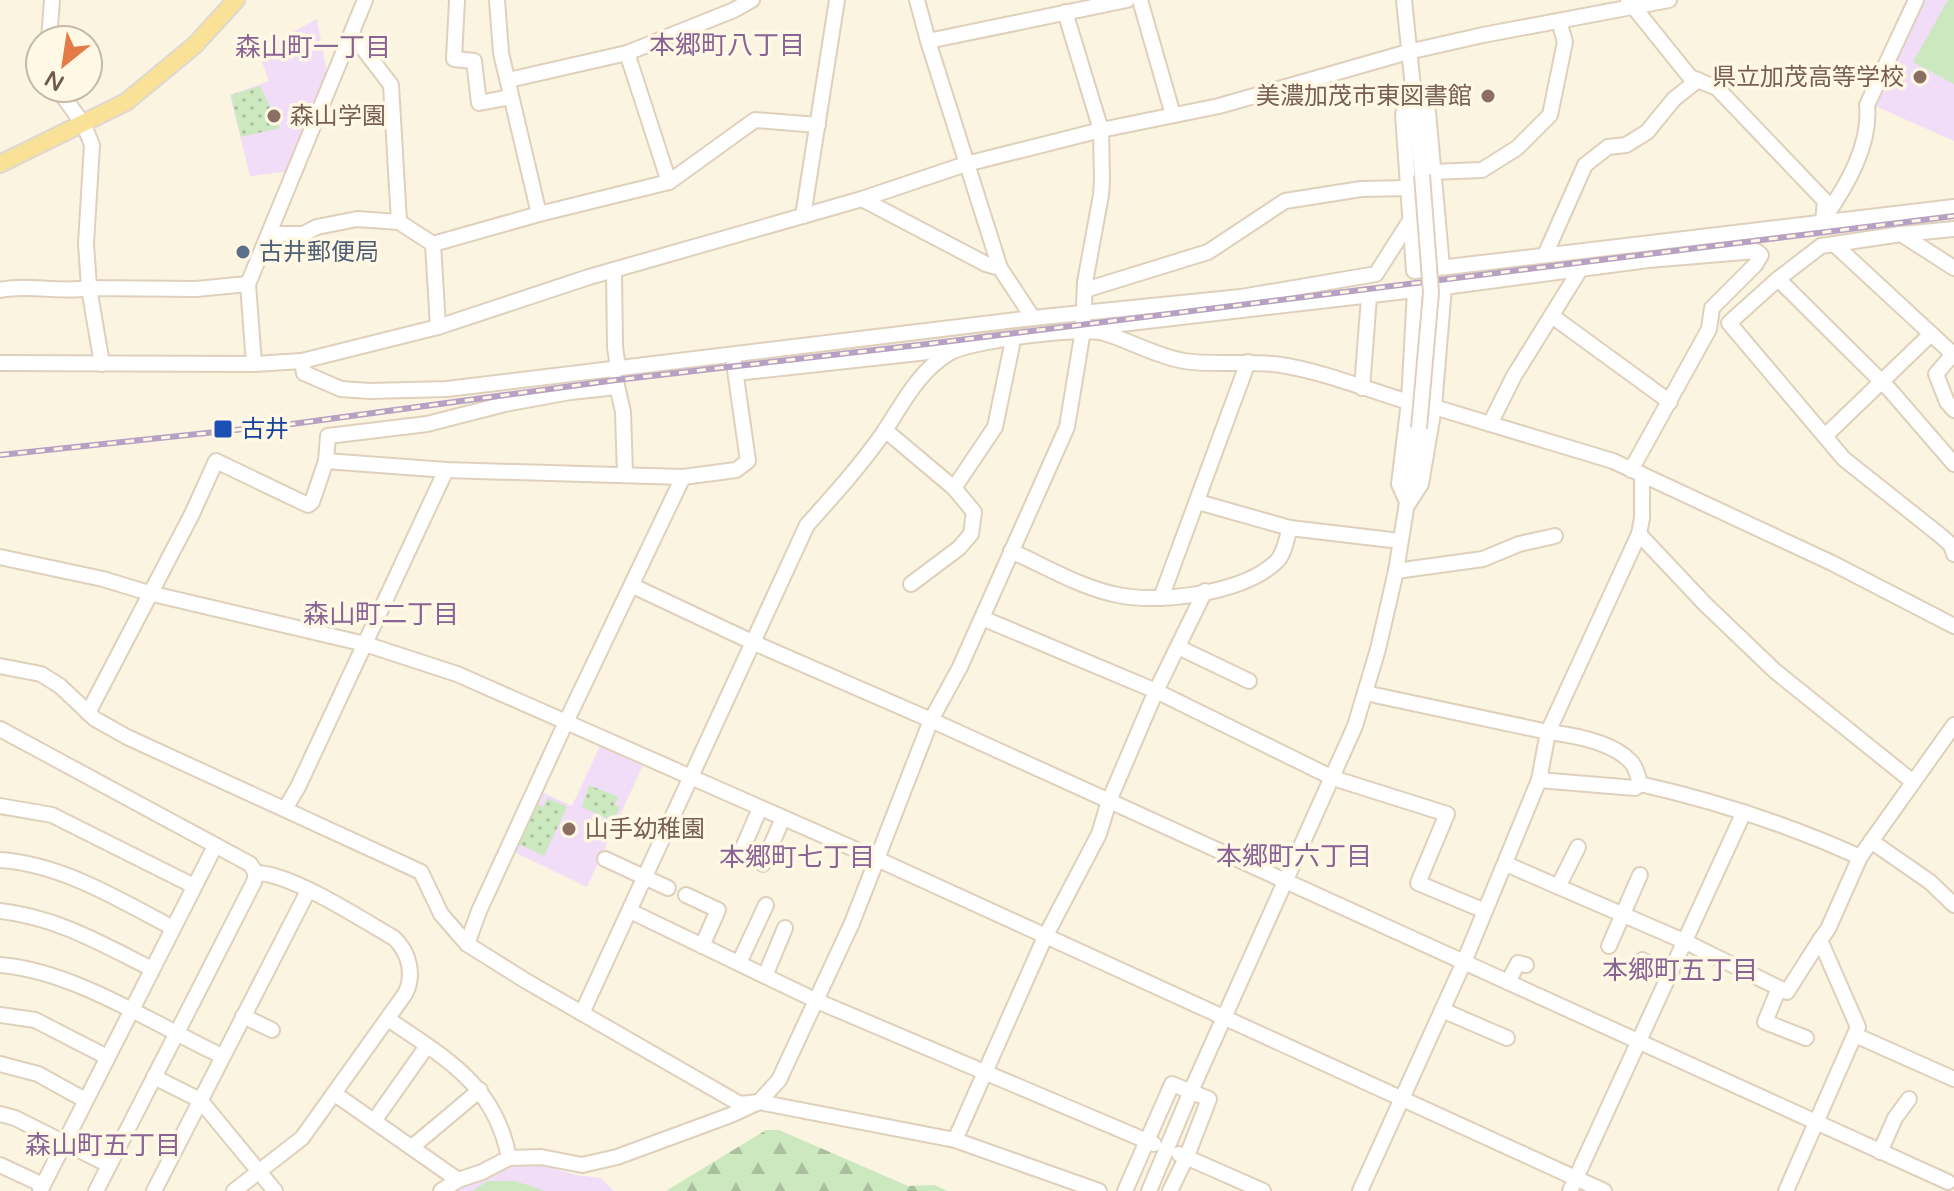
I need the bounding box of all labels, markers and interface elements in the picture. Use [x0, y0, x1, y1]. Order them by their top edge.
north arrow [24, 24, 104, 104]
district label: 本郷町八丁目 [649, 30, 805, 61]
district label: 森山町一丁目 [235, 32, 391, 63]
place label: 県立加茂高等学校 [1712, 63, 1904, 92]
text: N [40, 65, 69, 96]
marker: 県立加茂高等学校 [1911, 68, 1929, 86]
place label: 美濃加茂市東図書館 [1256, 82, 1472, 111]
marker: 美濃加茂市東図書館 [1479, 87, 1497, 105]
place label: 森山学園 [290, 102, 386, 131]
marker: 森山学園 [265, 107, 283, 125]
place label: 古井郵便局 [259, 238, 379, 267]
marker: 古井郵便局 [234, 243, 252, 261]
place label: 古井 [241, 415, 289, 444]
marker: 古井 [212, 418, 234, 440]
district label: 森山町二丁目 [303, 599, 459, 630]
place label: 山手幼稚園 [585, 815, 705, 844]
marker: 山手幼稚園 [560, 820, 578, 838]
district label: 本郷町六丁目 [1216, 841, 1372, 872]
district label: 本郷町七丁目 [719, 842, 875, 873]
district label: 本郷町五丁目 [1602, 955, 1758, 986]
district label: 森山町五丁目 [25, 1130, 181, 1161]

